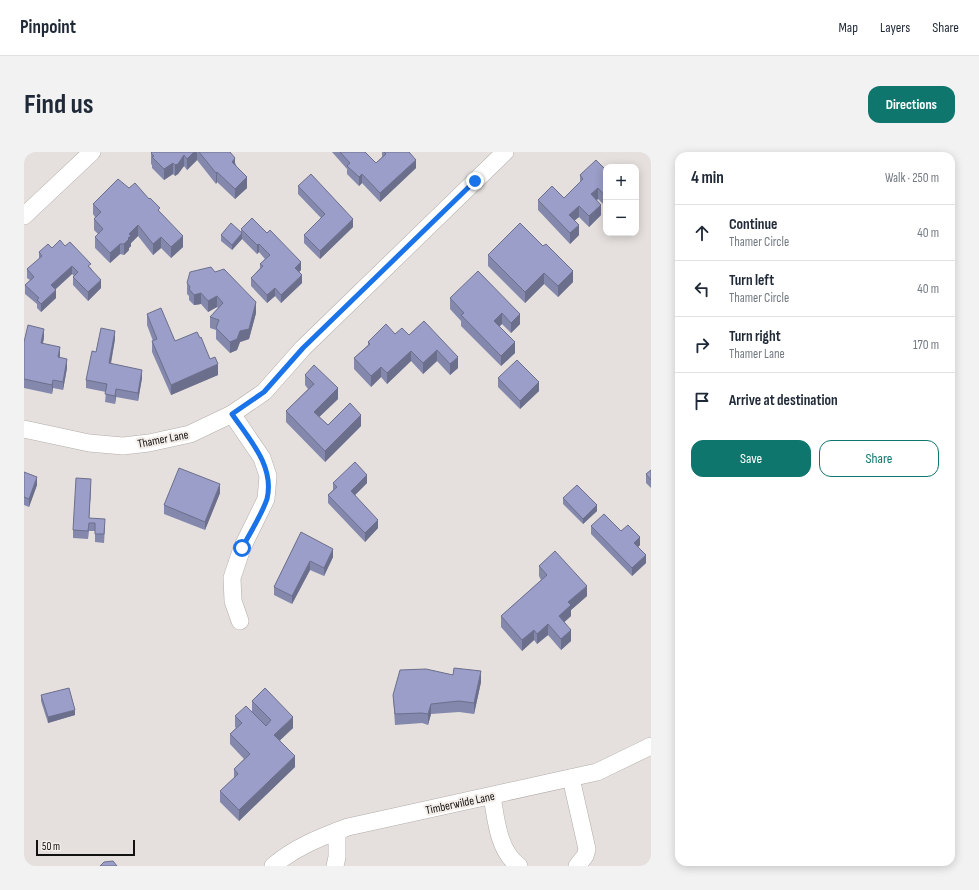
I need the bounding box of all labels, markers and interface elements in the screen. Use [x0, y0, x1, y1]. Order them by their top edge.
text: Pinpoint [20, 16, 76, 39]
text: Map [838, 19, 858, 36]
text: Layers [880, 19, 910, 36]
text: Share [932, 19, 959, 36]
button: Directions [868, 86, 955, 123]
text: Find us [24, 88, 93, 121]
map controls [603, 164, 639, 236]
button: + [603, 164, 639, 200]
text: 4 min [691, 168, 724, 188]
text: Walk · 250 m [885, 170, 939, 186]
route end [466, 172, 484, 190]
button: − [603, 200, 639, 236]
text: Continue [729, 215, 778, 234]
icon: ahead [691, 222, 713, 244]
text: 40 m [917, 225, 939, 241]
text: Thamer Circle [729, 234, 789, 250]
text: Turn left [729, 271, 774, 290]
icon: left [691, 278, 713, 300]
text: 40 m [917, 281, 939, 297]
text: Thamer Circle [729, 290, 789, 306]
text: Turn right [729, 327, 781, 346]
icon: right [691, 334, 713, 356]
text: 170 m [913, 337, 939, 353]
text: Thamer Lane [729, 346, 785, 362]
icon: arrive [691, 390, 713, 412]
text: Arrive at destination [729, 391, 838, 410]
street label: Thamer Lane [136, 427, 190, 452]
button: Save [691, 440, 811, 477]
button: Share [819, 440, 939, 477]
route start [233, 539, 251, 557]
street label: Timberwilde Lane [424, 789, 496, 818]
scale bar [36, 838, 135, 857]
text: 50 m [42, 840, 60, 853]

